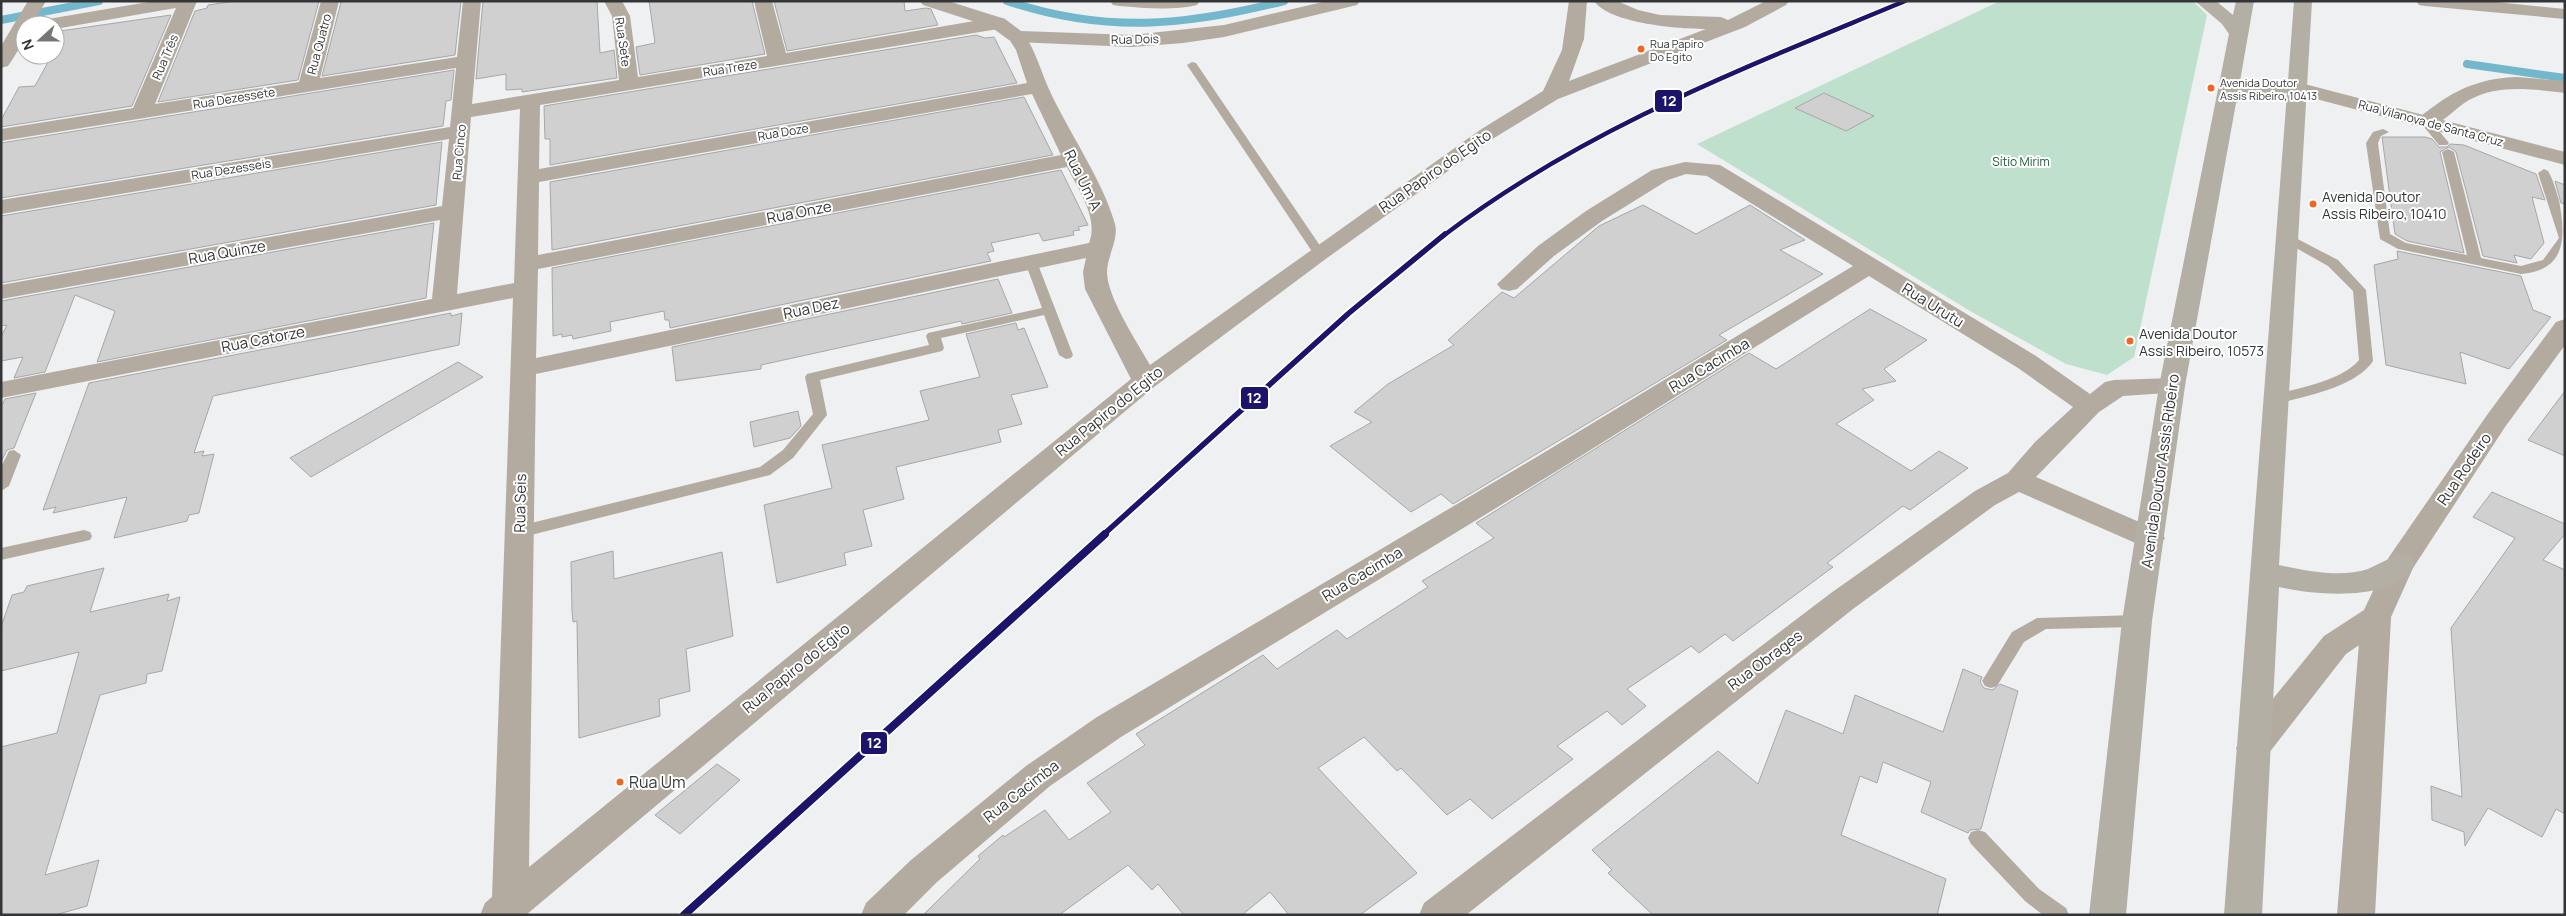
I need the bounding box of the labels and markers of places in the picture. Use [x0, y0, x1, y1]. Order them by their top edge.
place label: Rua Papiro Do Egito [1650, 36, 1704, 64]
marker: Rua Papiro Do Egito [1636, 44, 1646, 54]
place label: Avenida Doutor Assis Ribeiro, 10413 [2220, 75, 2317, 103]
marker: Avenida Doutor Assis Ribeiro, 10413 [2206, 83, 2216, 93]
place label: Avenida Doutor Assis Ribeiro, 10410 [2322, 187, 2447, 223]
marker: Avenida Doutor Assis Ribeiro, 10410 [2308, 199, 2318, 209]
place label: Avenida Doutor Assis Ribeiro, 10573 [2139, 324, 2264, 360]
marker: Avenida Doutor Assis Ribeiro, 10573 [2125, 336, 2135, 346]
place label: Rua Um [629, 771, 685, 793]
marker: Rua Um [615, 777, 625, 787]

